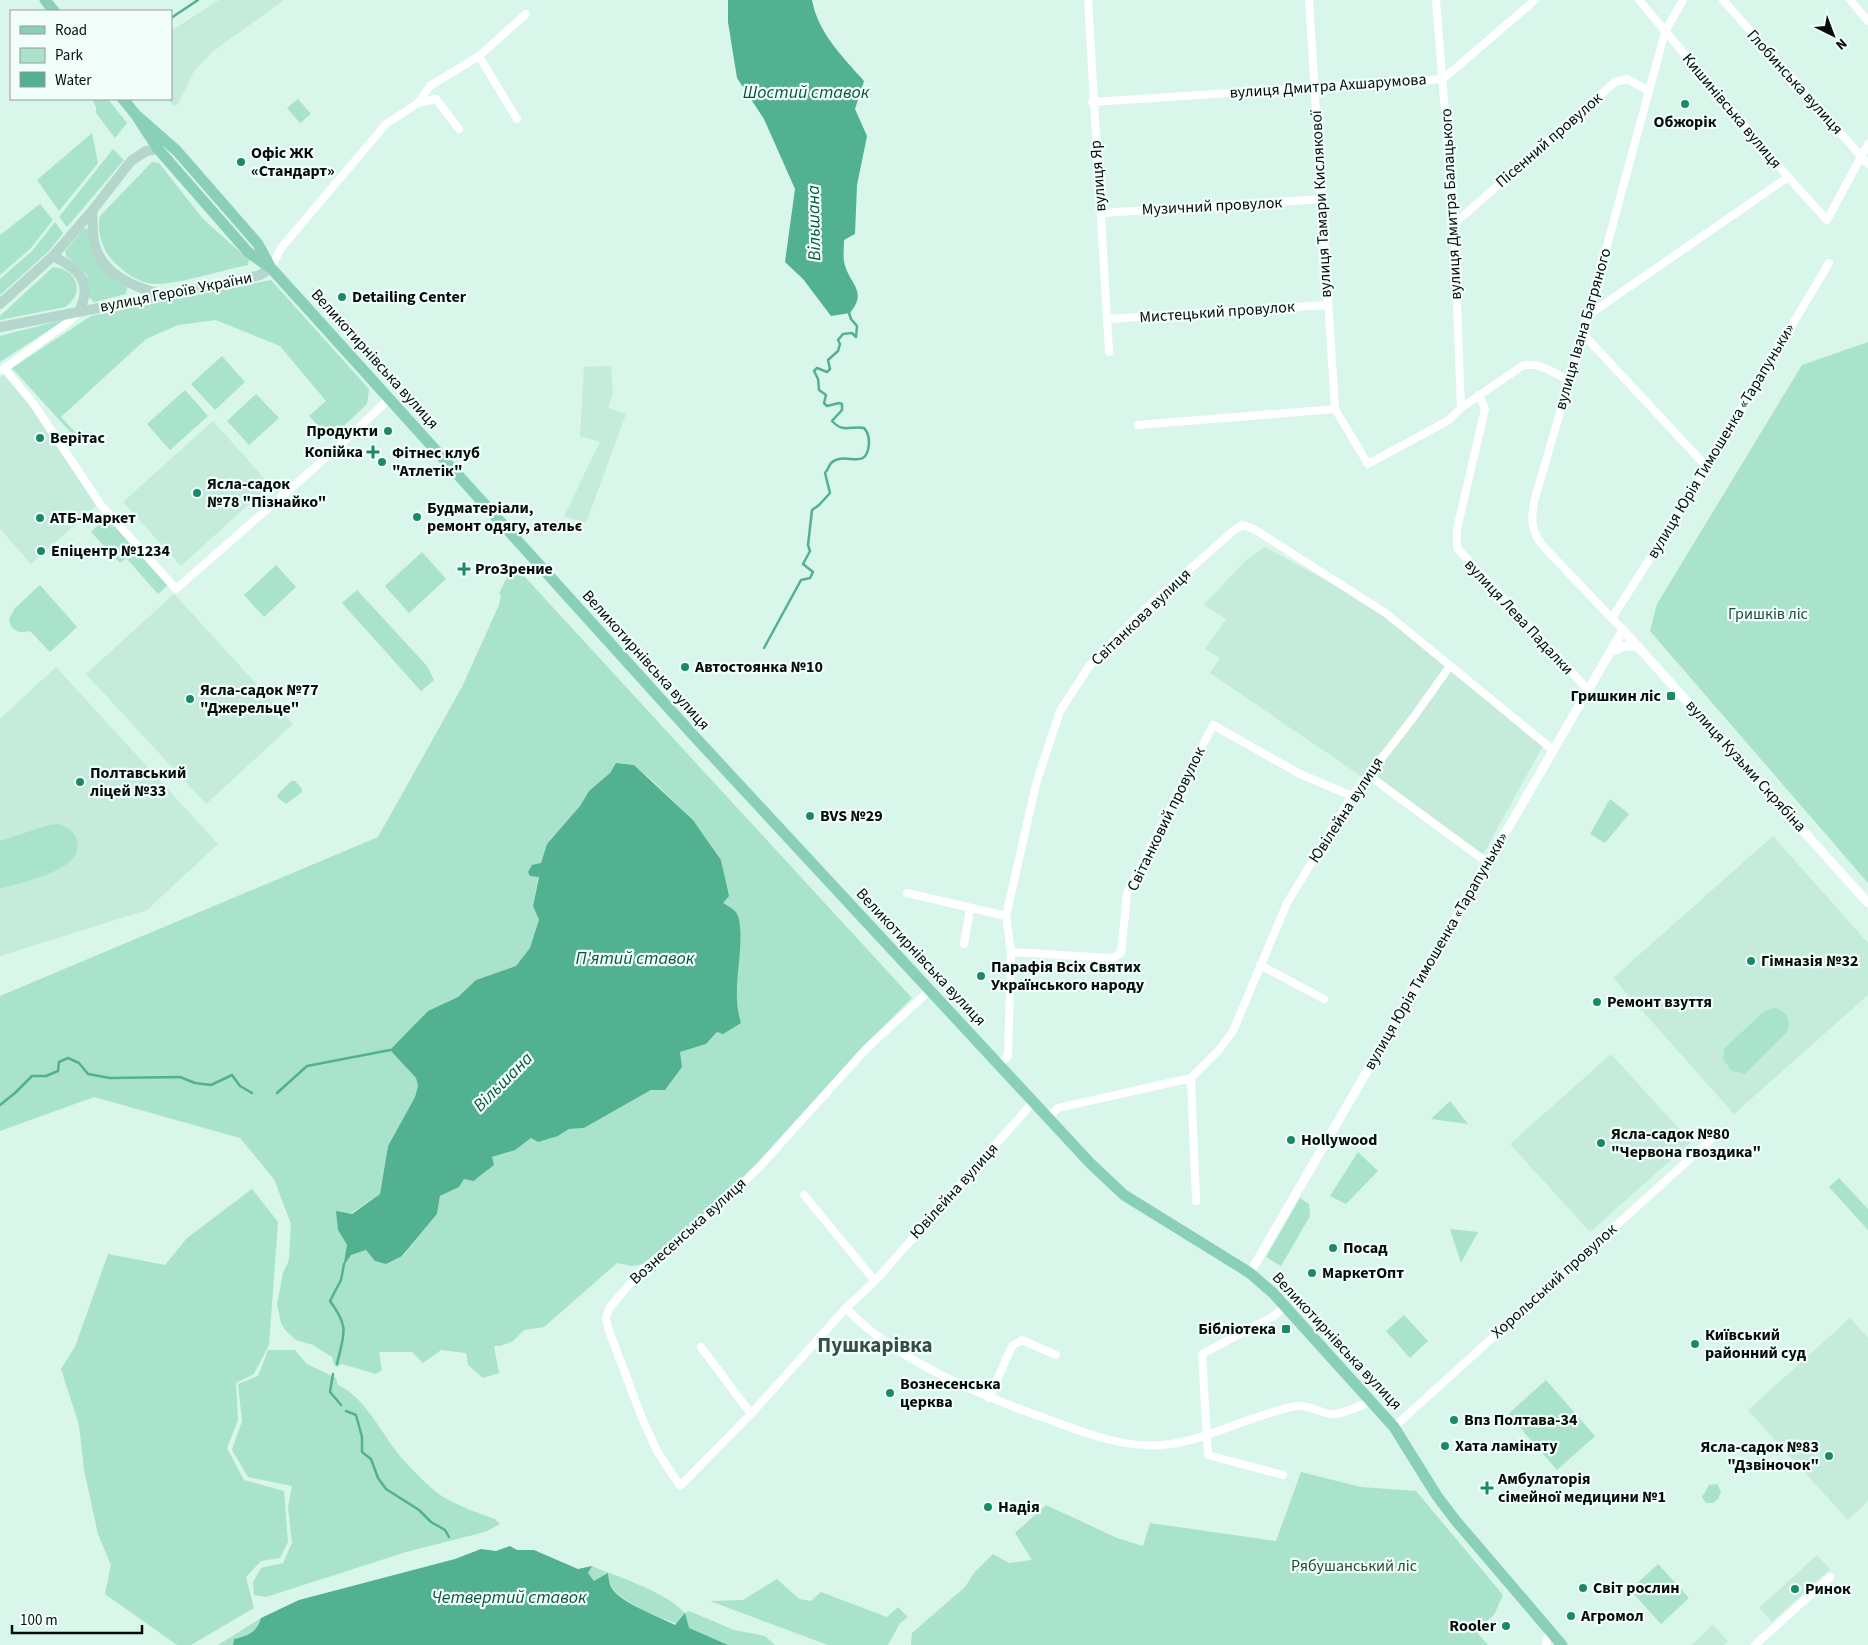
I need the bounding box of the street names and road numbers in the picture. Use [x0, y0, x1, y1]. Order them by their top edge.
street label: Глобинська вулиця [1742, 25, 1848, 139]
street label: Кишинівська вулиця [1677, 49, 1787, 173]
street label: вулиця Дмитра Ахшарумова [1229, 68, 1427, 104]
street label: Пісенний провулок [1491, 87, 1607, 193]
street label: вулиця Дмитра Балацького [1435, 108, 1467, 300]
street label: вулиця Тамари Кислякової [1305, 109, 1337, 298]
street label: вулиця Яр [1085, 139, 1111, 212]
street label: Музичний провулок [1141, 191, 1283, 221]
street label: вулиця Івана Багряного [1549, 246, 1617, 412]
street label: вулиця Героїв України [98, 266, 254, 318]
street label: Великотирнівська вулиця [306, 284, 444, 434]
street label: Мистецький провулок [1139, 296, 1296, 328]
street label: вулиця Юрія Тимошенка «Тарапуньки» [1642, 319, 1800, 563]
street label: вулиця Лева Падалки [1459, 554, 1579, 680]
street label: Світанкова вулиця [1086, 564, 1196, 670]
street label: Великотирнівська вулиця [577, 585, 715, 735]
street label: вулиця Кузьми Скрябіна [1681, 695, 1811, 837]
street label: Світанковий провулок [1121, 743, 1211, 895]
street label: Ювілейна вулиця [1303, 753, 1389, 867]
street label: вулиця Юрія Тимошенка «Тарапуньки» [1359, 828, 1513, 1074]
street label: Великотирнівська вулиця [851, 883, 991, 1031]
street label: Ювілейна вулиця [905, 1138, 1003, 1244]
street label: Вознесенська вулиця [625, 1173, 751, 1289]
street label: Хорольський провулок [1486, 1219, 1622, 1343]
street label: Великотирнівська вулиця [1267, 1267, 1407, 1415]

